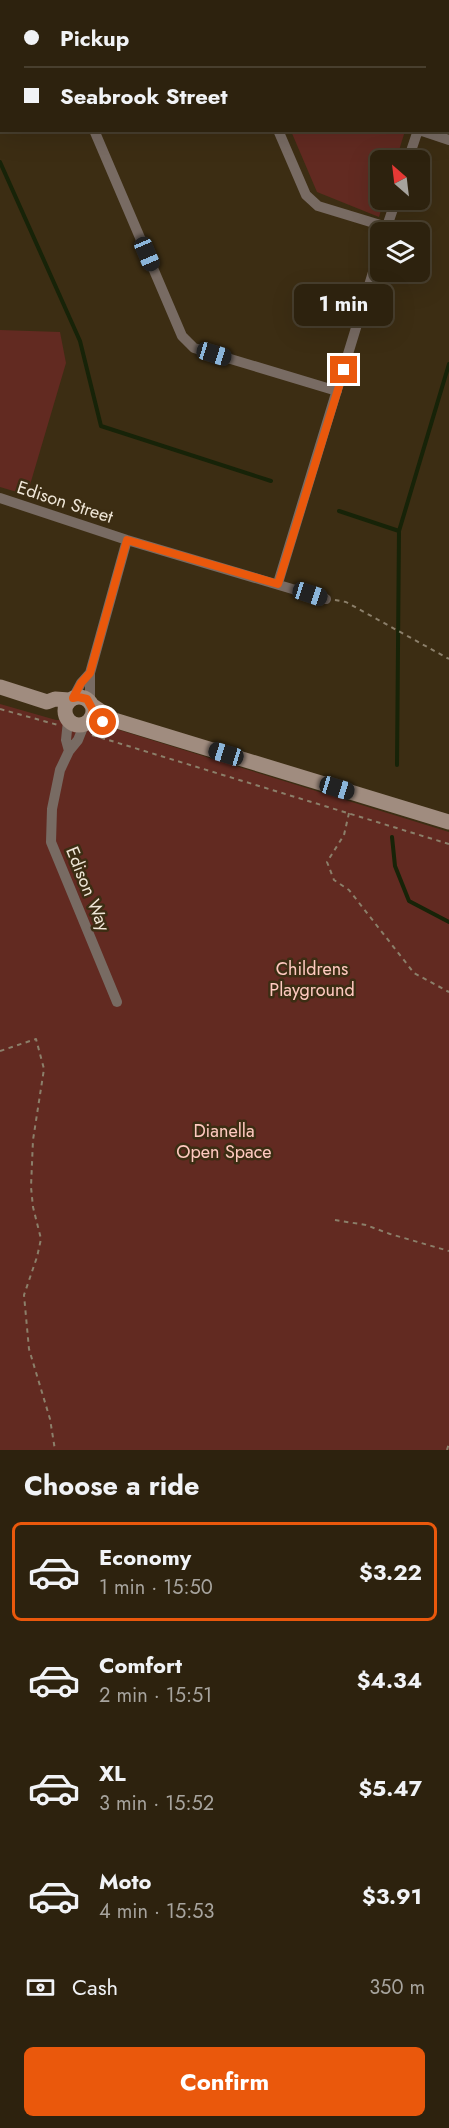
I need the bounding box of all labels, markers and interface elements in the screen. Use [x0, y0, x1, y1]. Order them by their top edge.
text: Pickup [60, 22, 129, 54]
text: Seabrook Street [60, 80, 227, 112]
north arrow [370, 150, 430, 210]
map controls [370, 150, 430, 282]
button: layers [370, 222, 430, 282]
car [132, 234, 162, 274]
callout: 1 min [294, 283, 394, 325]
text: 1 min [319, 290, 368, 319]
car [194, 340, 234, 368]
route end [330, 356, 357, 383]
street label: Edison Street [14, 474, 117, 530]
car [290, 580, 330, 608]
route start [89, 708, 116, 735]
car [206, 740, 246, 768]
car [317, 774, 357, 802]
street label: Edison Way [59, 843, 117, 935]
park label: Childrens Playground [269, 956, 355, 1003]
park label: Dianella Open Space [176, 1118, 272, 1165]
text: Choose a ride [24, 1466, 199, 1505]
text: Economy [99, 1541, 191, 1573]
icon: car [27, 1545, 81, 1599]
text: $3.22 [359, 1556, 422, 1588]
text: 1 min · 15:50 [99, 1573, 213, 1602]
text: Comfort [99, 1649, 182, 1681]
icon: car [27, 1653, 81, 1707]
text: $4.34 [357, 1664, 422, 1696]
text: 2 min · 15:51 [99, 1681, 212, 1710]
text: XL [99, 1757, 126, 1789]
icon: car [27, 1761, 81, 1815]
text: $5.47 [358, 1772, 422, 1804]
text: 3 min · 15:52 [99, 1789, 214, 1818]
text: Moto [99, 1865, 152, 1897]
icon: car [27, 1869, 81, 1923]
text: $3.91 [362, 1880, 422, 1912]
text: 4 min · 15:53 [99, 1897, 214, 1926]
icon: cash [24, 1971, 57, 2004]
text: Cash [72, 1971, 118, 2003]
text: 350 m [369, 1973, 425, 2002]
button: Confirm [24, 2047, 425, 2116]

